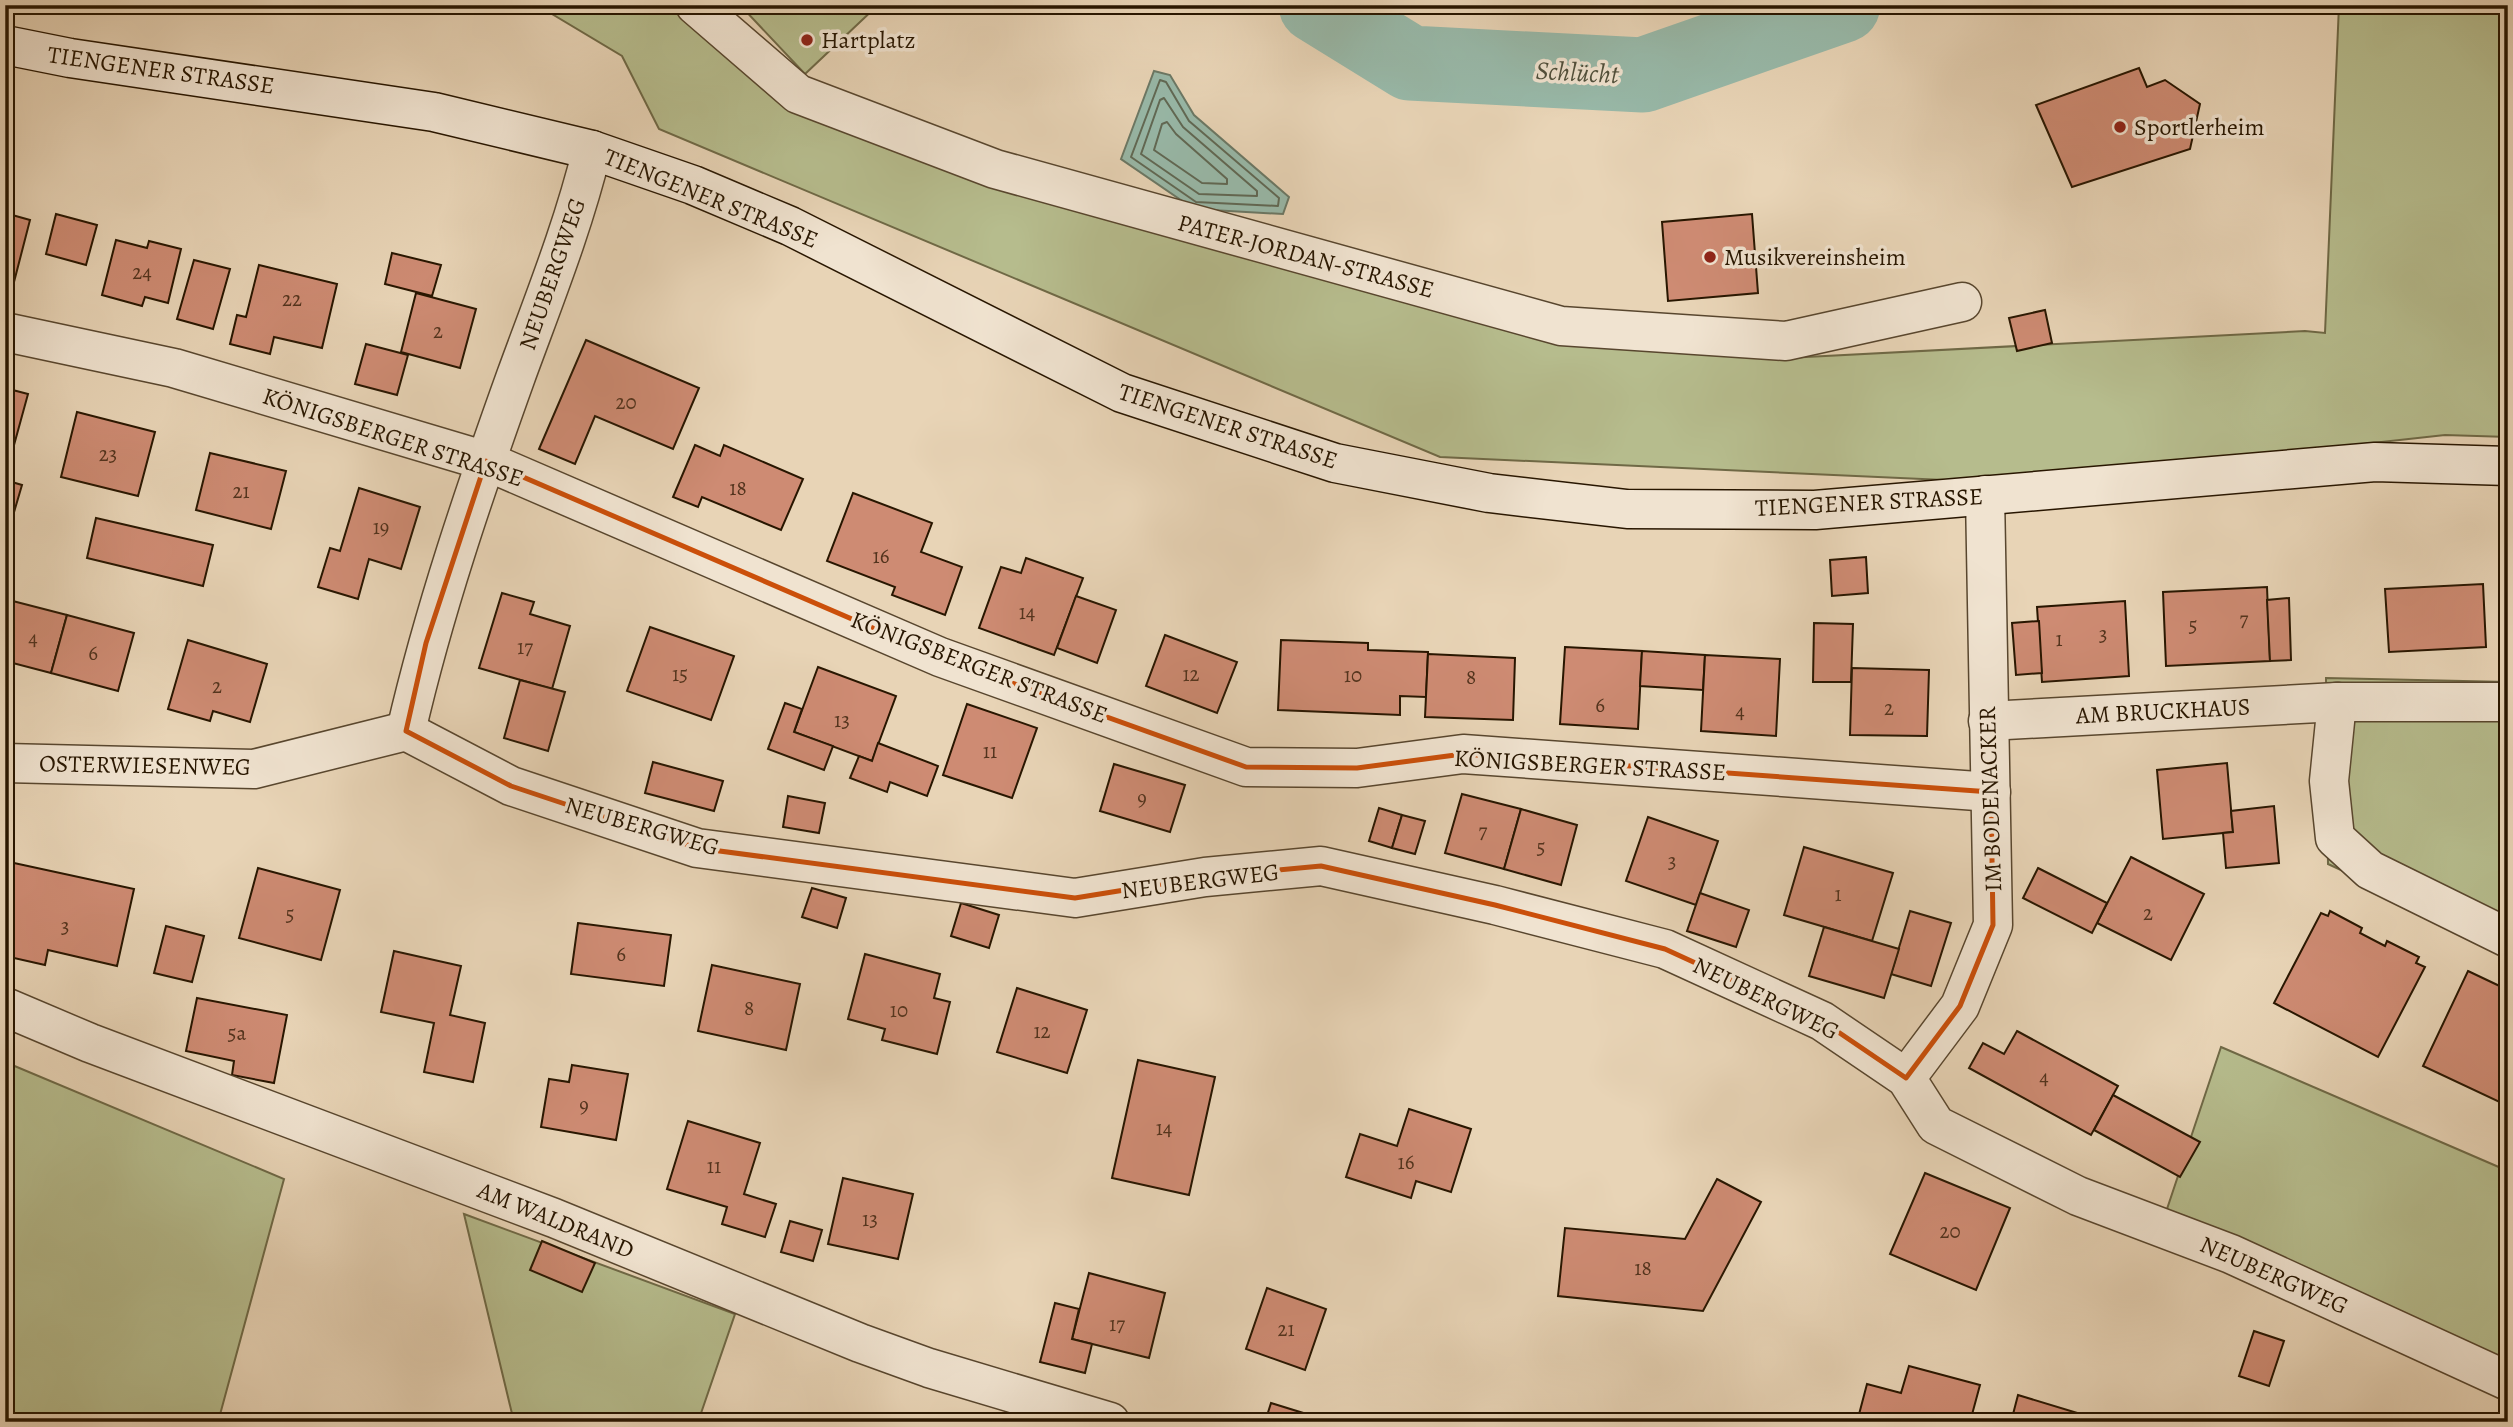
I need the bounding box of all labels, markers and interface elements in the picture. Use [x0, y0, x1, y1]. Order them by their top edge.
place label: Hartplatz [821, 24, 916, 56]
marker: Hartplatz [799, 32, 815, 48]
street label: TIENGENER STRASSE [46, 38, 276, 102]
water label: Schlücht [1535, 53, 1621, 92]
place label: Sportlerheim [2134, 111, 2265, 143]
marker: Sportlerheim [2112, 119, 2128, 135]
street label: TIENGENER STRASSE [599, 140, 823, 256]
street label: NEUBERGWEG [511, 194, 593, 354]
street label: PATER-JORDAN-STRASSE [1174, 206, 1438, 306]
place label: Musikvereinsheim [1724, 241, 1906, 273]
marker: Musikvereinsheim [1702, 249, 1718, 265]
house number: 24 [132, 258, 152, 286]
house number: 22 [282, 285, 302, 313]
house number: 2 [433, 317, 443, 345]
street label: TIENGENER STRASSE [1114, 375, 1342, 477]
street label: KÖNIGSBERGER STRASSE [258, 380, 528, 494]
house number: 20 [615, 388, 637, 416]
house number: 23 [99, 440, 117, 468]
house number: 18 [729, 474, 747, 502]
house number: 21 [232, 477, 250, 505]
street label: TIENGENER STRASSE [1754, 480, 1984, 524]
house number: 19 [373, 513, 389, 541]
house number: 16 [873, 542, 890, 570]
house number: 14 [1019, 598, 1035, 626]
street label: KÖNIGSBERGER STRASSE [846, 603, 1112, 731]
house number: 7 [2240, 605, 2249, 633]
house number: 5 [2188, 611, 2198, 639]
house number: 3 [2099, 620, 2107, 648]
house number: 4 [28, 624, 38, 652]
house number: 1 [2055, 625, 2063, 653]
house number: 17 [517, 633, 533, 661]
house number: 6 [88, 639, 98, 667]
house number: 15 [672, 660, 688, 688]
house number: 12 [1182, 660, 1200, 688]
house number: 10 [1344, 661, 1362, 689]
house number: 8 [1466, 663, 1476, 691]
house number: 2 [212, 672, 222, 700]
street label: AM BRUCKHAUS [2074, 690, 2251, 732]
house number: 6 [1595, 691, 1605, 719]
house number: 2 [1884, 694, 1894, 722]
house number: 4 [1735, 697, 1745, 725]
street label: IM BODENACKER [1971, 705, 2009, 892]
house number: 13 [834, 706, 850, 734]
house number: 11 [983, 737, 997, 765]
street label: KÖNIGSBERGER STRASSE [1453, 742, 1727, 788]
street label: OSTERWIESENWEG [39, 747, 251, 783]
house number: 9 [1137, 784, 1147, 812]
street label: NEUBERGWEG [561, 789, 723, 863]
house number: 7 [1479, 817, 1488, 845]
house number: 5 [1536, 833, 1546, 861]
house number: 3 [1668, 847, 1676, 875]
street label: NEUBERGWEG [1119, 855, 1281, 907]
house number: 1 [1834, 880, 1842, 908]
house number: 2 [2143, 899, 2153, 927]
house number: 5 [285, 900, 295, 928]
house number: 3 [61, 912, 69, 940]
house number: 6 [616, 940, 626, 968]
street label: NEUBERGWEG [1688, 949, 1844, 1047]
house number: 8 [744, 994, 754, 1022]
house number: 10 [890, 996, 908, 1024]
house number: 12 [1033, 1017, 1051, 1045]
house number: 5a [228, 1019, 247, 1047]
house number: 4 [2039, 1063, 2049, 1091]
house number: 9 [579, 1091, 589, 1119]
house number: 14 [1156, 1114, 1172, 1142]
house number: 16 [1398, 1148, 1415, 1176]
house number: 11 [707, 1152, 721, 1180]
street label: AM WALDRAND [472, 1174, 639, 1266]
house number: 13 [862, 1205, 878, 1233]
house number: 20 [1939, 1217, 1961, 1245]
street label: NEUBERGWEG [2195, 1228, 2353, 1322]
house number: 18 [1634, 1254, 1652, 1282]
house number: 17 [1109, 1310, 1125, 1338]
house number: 21 [1277, 1315, 1295, 1343]

